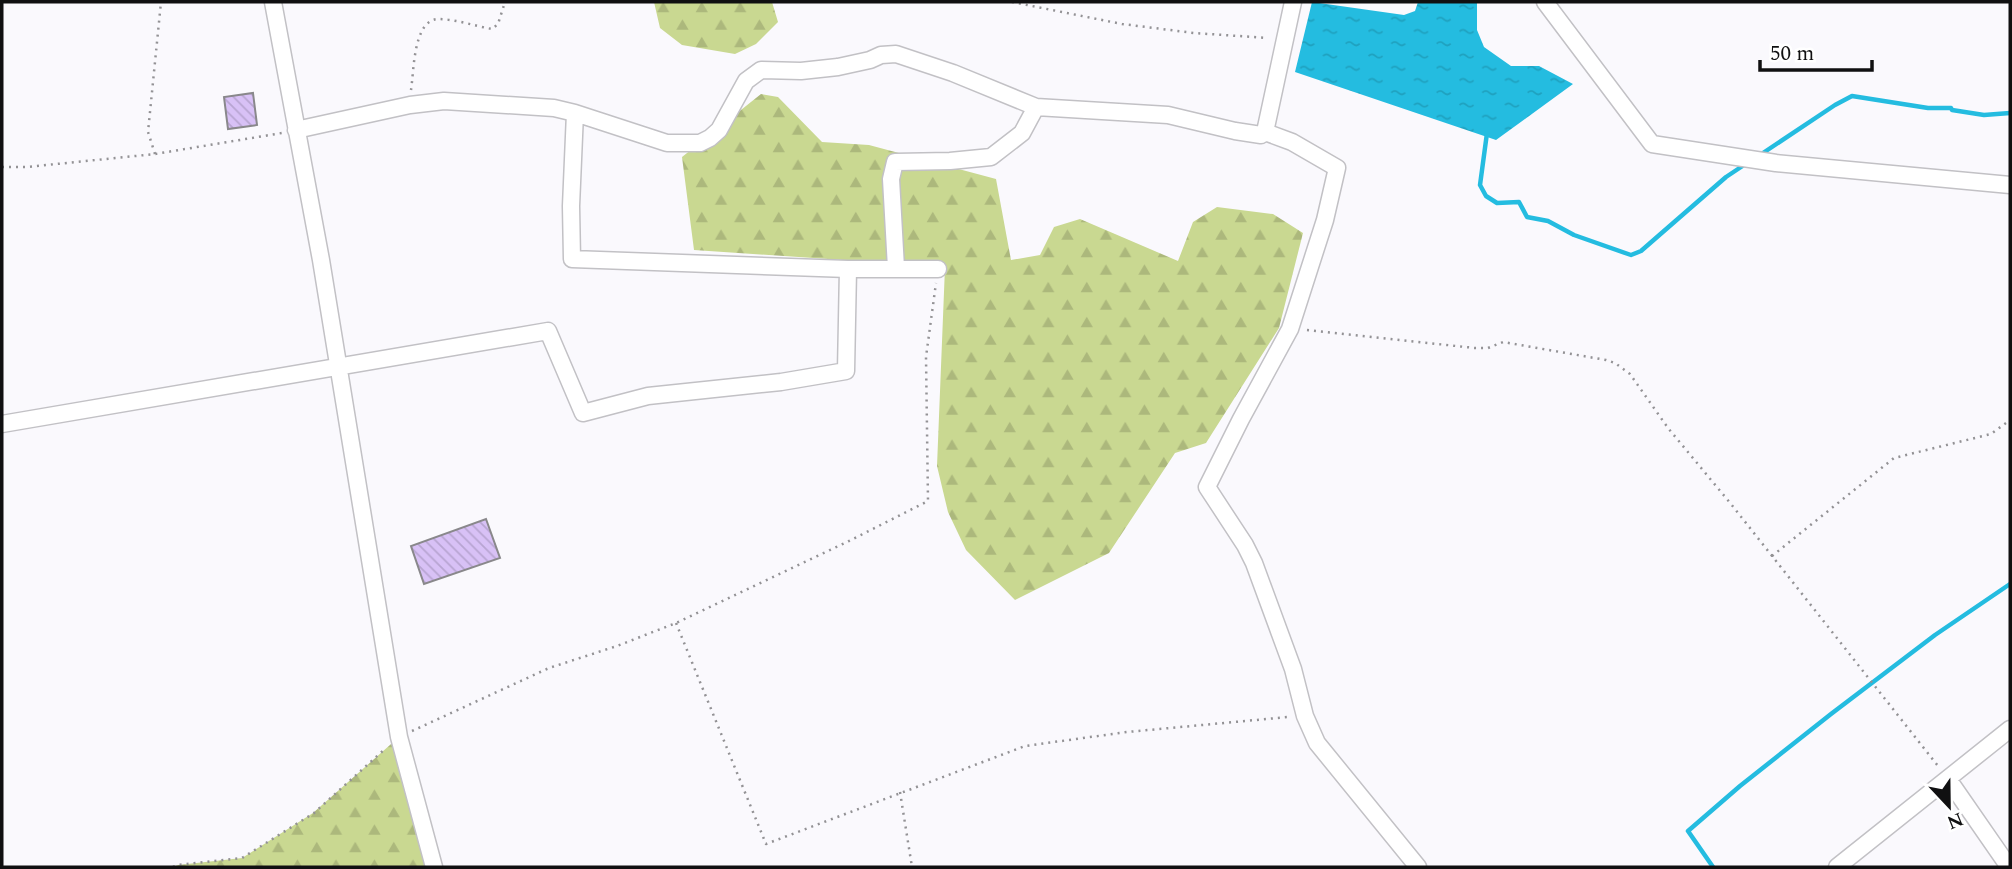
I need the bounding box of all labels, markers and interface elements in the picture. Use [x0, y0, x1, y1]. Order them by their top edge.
scale bar [1760, 28, 1872, 72]
text: 50 m [1770, 38, 1814, 70]
north arrow [1914, 771, 1984, 841]
text: N [1942, 804, 1967, 837]

